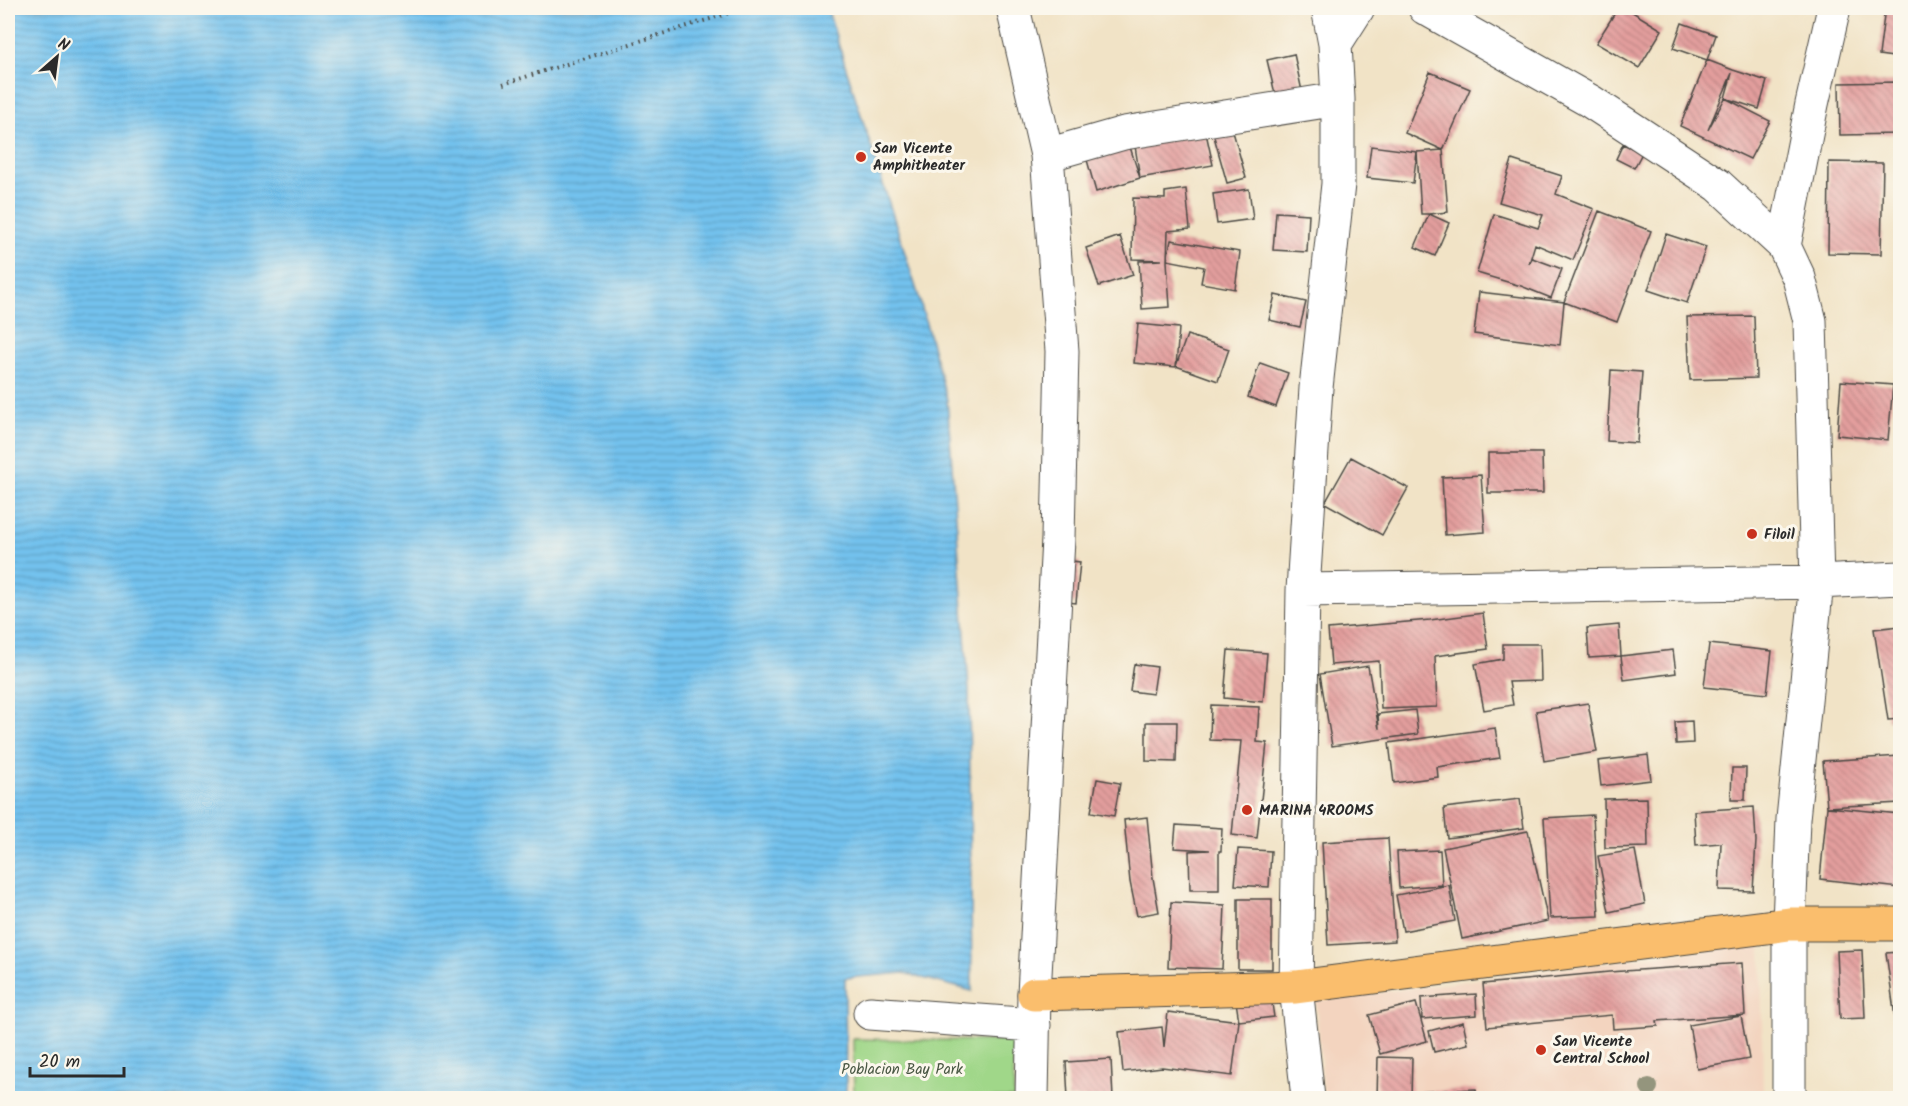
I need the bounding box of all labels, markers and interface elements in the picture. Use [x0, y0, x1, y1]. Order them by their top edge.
north arrow [27, 27, 87, 87]
text: N [53, 32, 74, 58]
place label: San Vicente Amphitheater [873, 137, 965, 178]
marker: San Vicente Amphitheater [854, 150, 868, 164]
place label: Filoil [1764, 523, 1795, 547]
marker: Filoil [1745, 527, 1759, 541]
place label: MARINA 4ROOMS [1259, 799, 1374, 823]
marker: MARINA 4ROOMS [1240, 803, 1254, 817]
place label: San Vicente Central School [1553, 1030, 1649, 1071]
scale bar [30, 1040, 124, 1078]
marker: San Vicente Central School [1534, 1043, 1548, 1057]
text: 20 m [39, 1048, 80, 1077]
park label: Poblacion Bay Park [841, 1058, 964, 1082]

